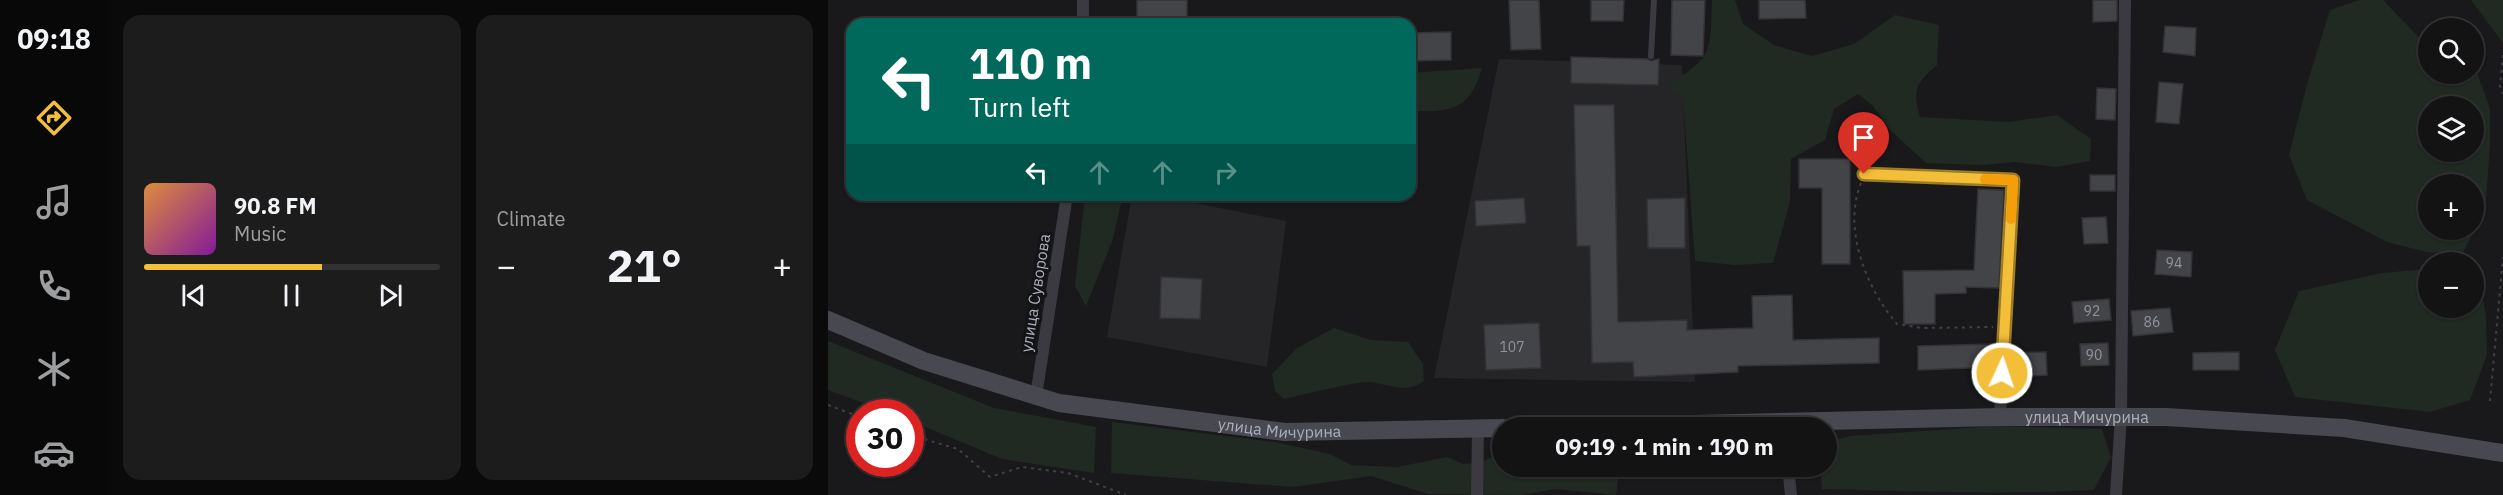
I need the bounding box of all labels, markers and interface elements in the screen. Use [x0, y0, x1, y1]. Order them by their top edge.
map controls [2418, 18, 2484, 318]
button: search [2418, 18, 2484, 84]
text: 09:18 [17, 21, 91, 56]
text: 110 m [969, 36, 1092, 91]
icon: left [870, 42, 948, 120]
text: Turn left [969, 89, 1070, 124]
button: layers [2418, 96, 2484, 162]
icon: directions [33, 97, 75, 139]
pin [1838, 112, 1889, 174]
icon: arrive [1847, 121, 1880, 154]
icon: left [1020, 156, 1053, 189]
icon: ahead [1083, 156, 1116, 189]
icon: ahead [1146, 156, 1179, 189]
icon: right [1209, 156, 1242, 189]
button: + [2418, 174, 2484, 240]
icon: music [33, 181, 75, 223]
text: 90.8 FM [234, 191, 317, 220]
text: Climate [497, 205, 565, 232]
text: Music [234, 220, 286, 247]
street label: улица Суворова [1016, 232, 1054, 354]
text: 21° [607, 236, 682, 294]
text: − [497, 244, 516, 287]
text: + [772, 244, 792, 287]
button: − [2418, 252, 2484, 318]
house number: 94 [2166, 254, 2182, 272]
icon: phone [33, 265, 75, 307]
icon: previous [177, 279, 210, 312]
icon: pause [275, 279, 308, 312]
icon: next [374, 279, 407, 312]
house number: 92 [2084, 302, 2100, 320]
house number: 86 [2144, 313, 2160, 331]
house number: 107 [1499, 338, 1525, 356]
position arrow [1970, 341, 2034, 405]
house number: 90 [2086, 346, 2102, 364]
icon: climate [33, 348, 75, 390]
speed limit sign: 30 [846, 399, 924, 477]
street label: улица Мичурина [2025, 407, 2149, 427]
street label: улица Мичурина [1217, 413, 1342, 442]
icon: car [33, 432, 75, 474]
text: 09:19 · 1 min · 190 m [1555, 432, 1774, 461]

